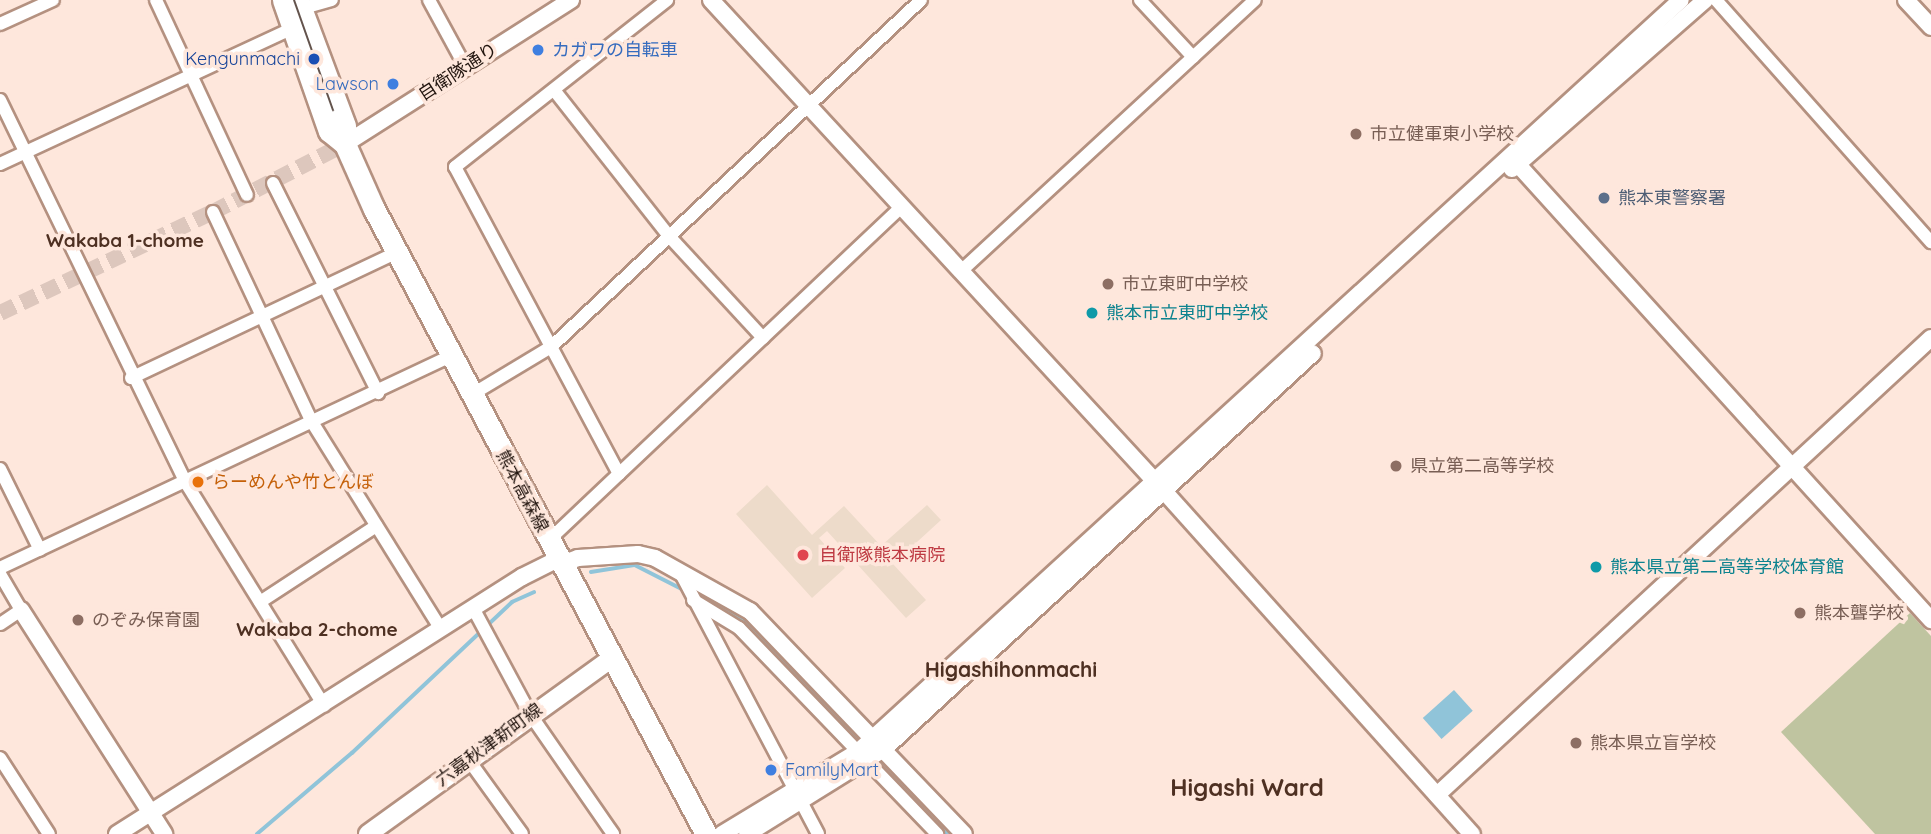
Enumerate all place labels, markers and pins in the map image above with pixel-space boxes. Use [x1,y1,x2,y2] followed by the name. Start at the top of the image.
[552,39,678,61] place label: カガワの自転車
[530,42,546,58] marker: カガワの自転車
[185,48,300,70] place label: Kengunmachi
[306,51,322,67] marker: Kengunmachi
[315,73,379,95] place label: Lawson
[385,76,401,92] marker: Lawson
[1370,123,1514,145] place label: 市立健軍東小学校
[1348,126,1364,142] marker: 市立健軍東小学校
[1618,187,1726,209] place label: 熊本東警察署
[1596,190,1612,206] marker: 熊本東警察署
[1122,273,1248,295] place label: 市立東町中学校
[1100,276,1116,292] marker: 市立東町中学校
[1106,302,1268,324] place label: 熊本市立東町中学校
[1084,305,1100,321] marker: 熊本市立東町中学校
[1410,455,1554,477] place label: 県立第二高等学校
[1388,458,1404,474] marker: 県立第二高等学校
[212,471,374,493] place label: らーめんや竹とんぼ
[190,474,206,490] marker: らーめんや竹とんぼ
[819,544,945,566] place label: 自衛隊熊本病院
[793,545,813,565] marker: 自衛隊熊本病院
[1610,556,1844,578] place label: 熊本県立第二高等学校体育館
[1588,559,1604,575] marker: 熊本県立第二高等学校体育館
[1814,602,1904,624] place label: 熊本聾学校
[1792,605,1808,621] marker: 熊本聾学校
[92,609,200,631] place label: のぞみ保育園
[70,612,86,628] marker: のぞみ保育園
[1590,732,1716,754] place label: 熊本県立盲学校
[1568,735,1584,751] marker: 熊本県立盲学校
[785,759,879,781] place label: FamilyMart
[763,762,779,778] marker: FamilyMart

